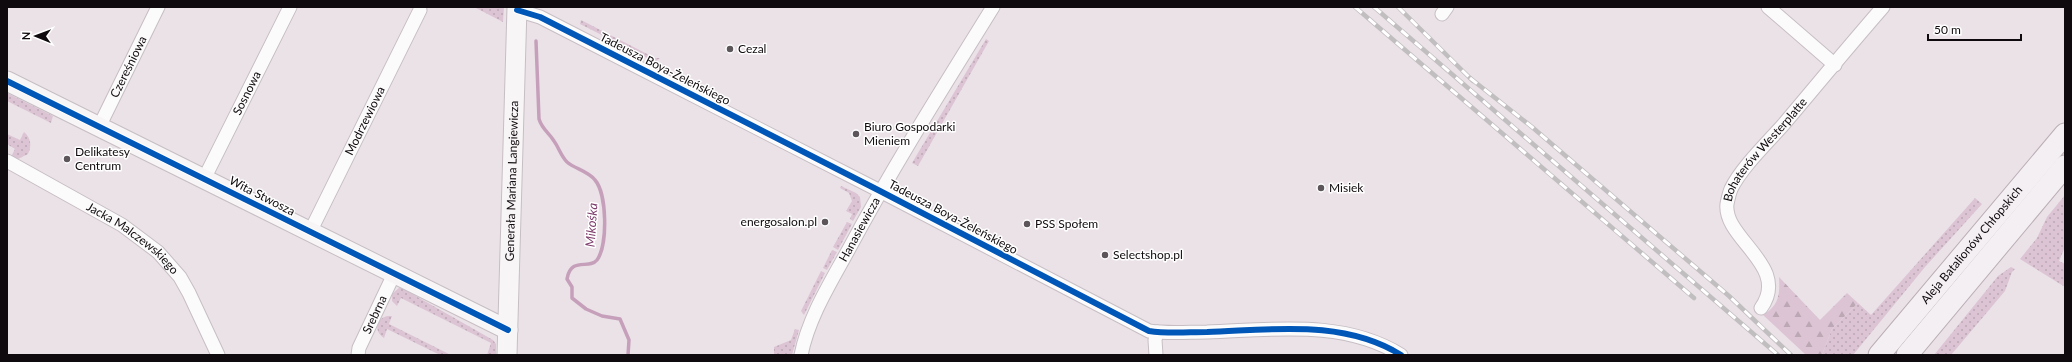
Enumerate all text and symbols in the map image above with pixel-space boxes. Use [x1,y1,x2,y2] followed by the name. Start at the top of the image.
[16,16,56,56] north arrow
[1928,16,2021,42] scale bar
[1934,22,1961,37] text: 50 m
[598,29,733,108] street label: Tadeusza Boya-Żeleńskiego
[19,31,32,40] text: N
[107,33,150,100] street label: Czereśniowa
[738,41,766,56] place label: Cezal
[725,44,735,54] marker: Cezal
[229,68,264,117] street label: Sosnowa
[341,84,388,158] street label: Modrzewiowa
[1720,94,1810,203] street label: Bohaterów Westerplatte
[502,100,521,262] street label: Generała Mariana Langiewicza
[864,119,956,148] place label: Biuro Gospodarki Mieniem
[851,129,861,139] marker: Biuro Gospodarki Mieniem
[75,144,131,173] place label: Delikatesy Centrum
[62,154,72,164] marker: Delikatesy Centrum
[227,173,298,219] street label: Wita Stwosza
[886,176,1021,257] street label: Tadeusza Boya-Żeleńskiego
[1329,180,1364,195] place label: Misiek
[1917,182,2025,307] street label: Aleja Batalionów Chłopskich
[1316,183,1326,193] marker: Misiek
[835,194,883,264] street label: Hanasiewicza
[84,199,182,277] street label: Jacka Malczewskiego
[581,202,601,248] water label: Mikośka
[741,214,817,229] place label: energosalon.pl
[1035,216,1098,231] place label: PSS Społem
[820,217,830,227] marker: energosalon.pl
[1022,219,1032,229] marker: PSS Społem
[1113,247,1183,262] place label: Selectshop.pl
[1100,250,1110,260] marker: Selectshop.pl
[359,293,390,336] street label: Srebrna

